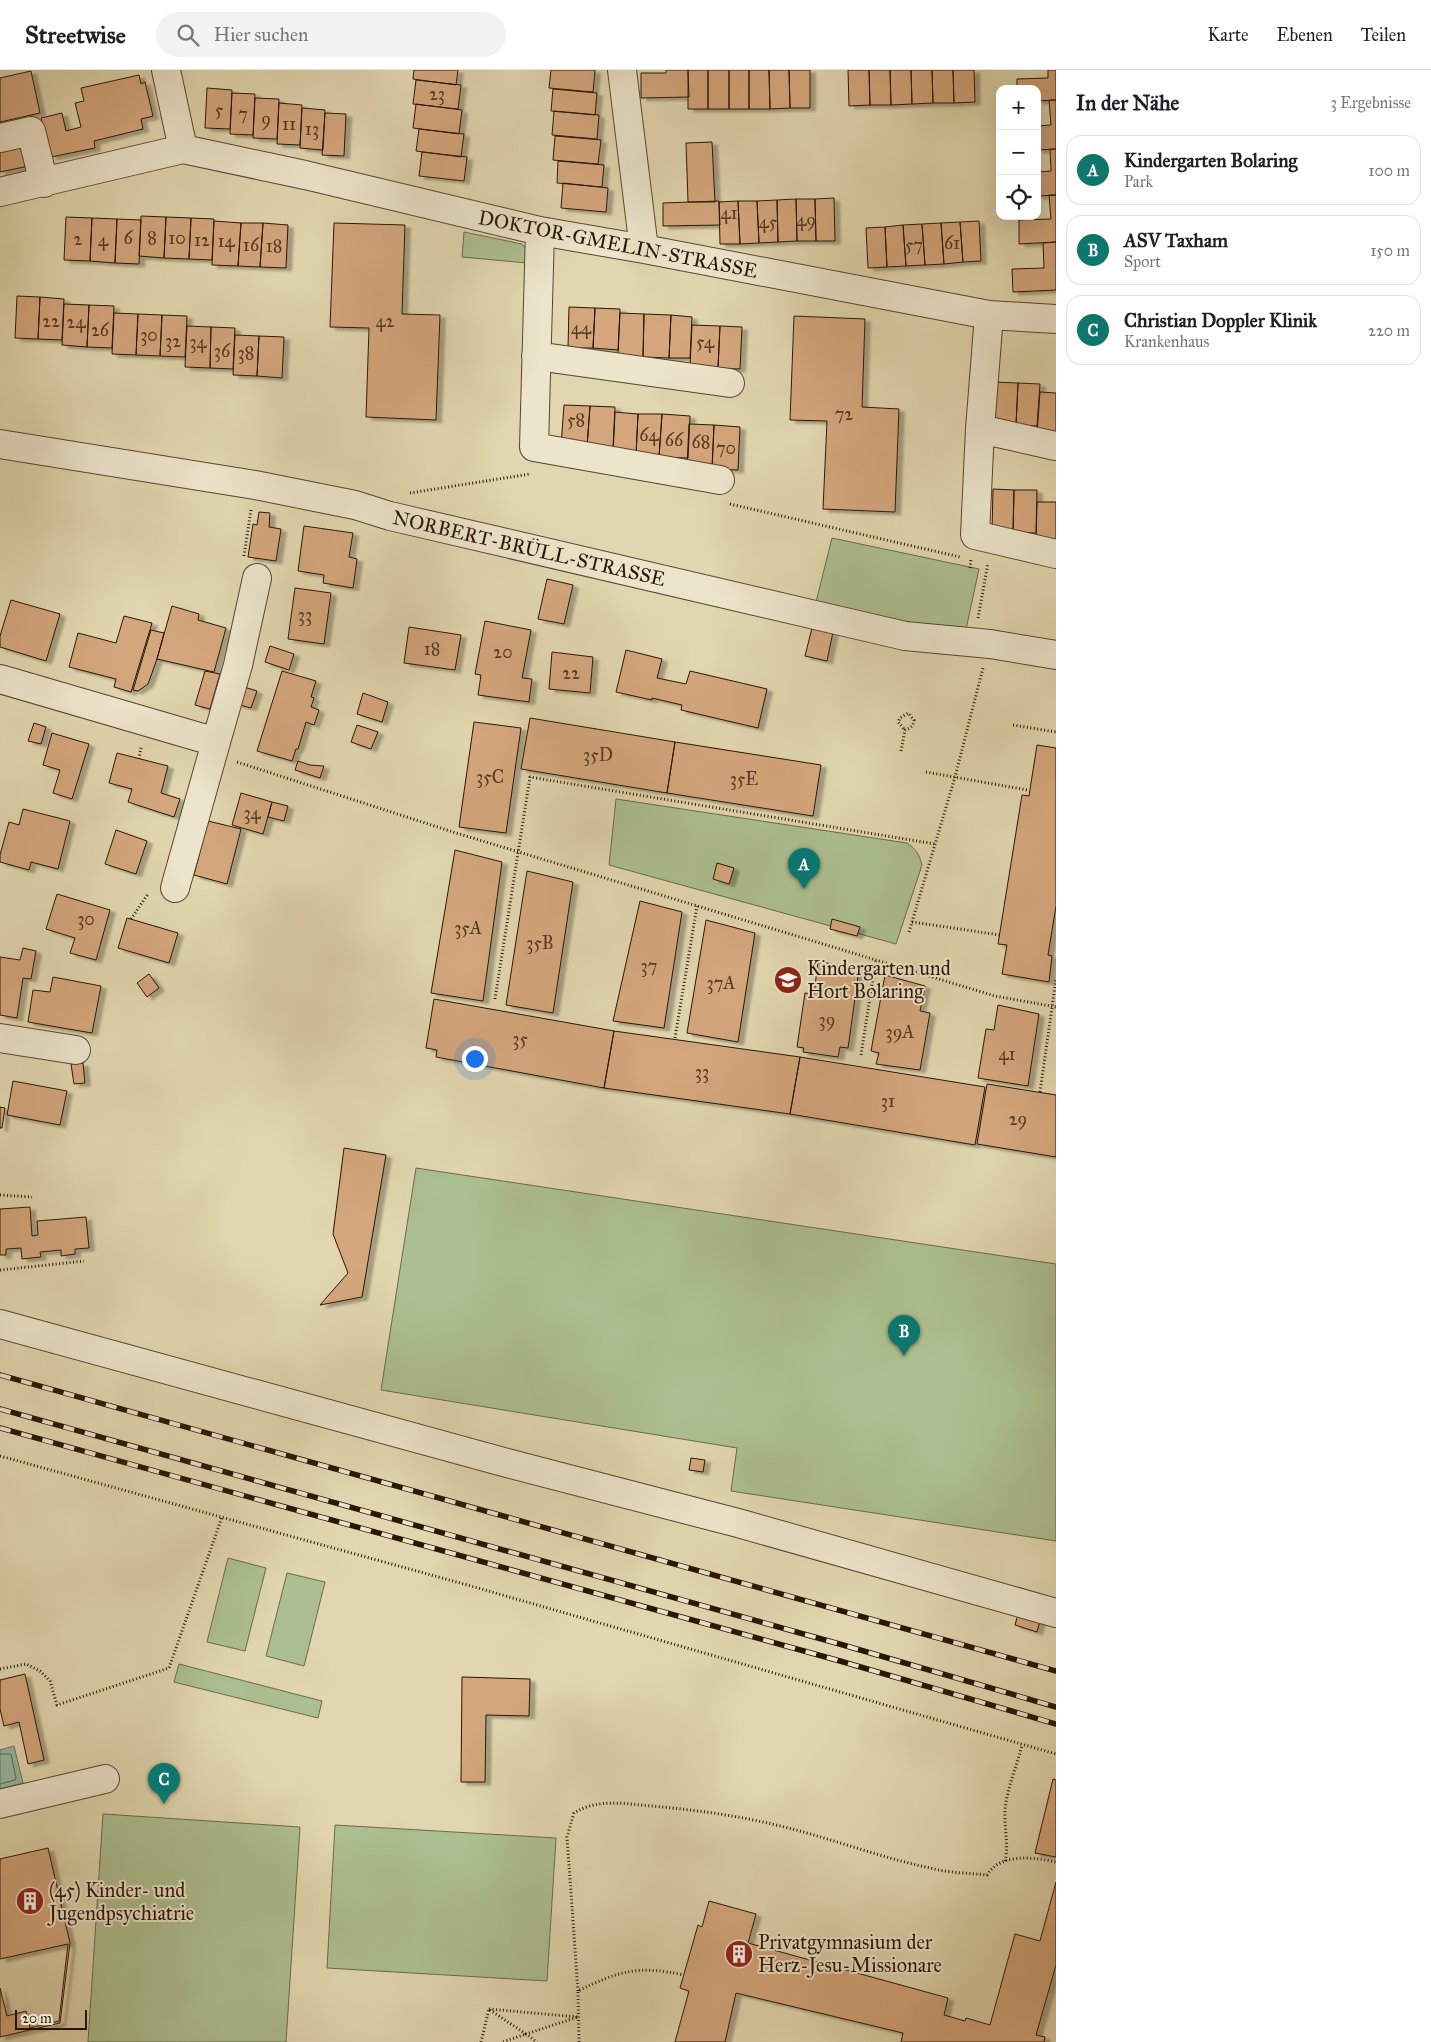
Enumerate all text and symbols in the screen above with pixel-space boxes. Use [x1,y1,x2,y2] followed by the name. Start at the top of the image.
[156,12,506,57] search box
[25,20,126,50] text: Streetwise
[174,21,202,49] icon: search
[214,23,308,46] text: Hier suchen
[1208,24,1249,46] text: Karte
[1277,24,1333,46] text: Ebenen
[1361,24,1406,46] text: Teilen
[429,83,445,105] house number: 23
[996,85,1041,220] map controls
[996,85,1041,130] button: +
[1076,90,1179,116] text: In der Nähe
[1330,93,1411,112] text: 3 Ergebnisse
[215,99,224,121] house number: 5
[238,103,248,125] house number: 7
[261,108,271,130] house number: 9
[282,113,296,135] house number: 11
[305,118,319,140] house number: 13
[996,130,1041,175] button: −
[1124,149,1297,172] text: Kindergarten Bolaring
[1088,161,1098,180] text: A
[1368,161,1410,180] text: 100 m
[1124,172,1153,191] text: Park
[996,175,1041,220] button: locate
[720,202,738,224] house number: 41
[476,205,760,283] street label: DOKTOR-GMELIN-STRASSE
[796,209,816,231] house number: 49
[759,211,778,233] house number: 45
[123,227,133,249] house number: 6
[147,227,157,249] house number: 8
[168,227,186,249] house number: 10
[74,228,83,250] house number: 2
[98,229,109,251] house number: 4
[194,229,210,251] house number: 12
[1124,229,1228,252] text: ASV Taxham
[217,230,236,252] house number: 14
[944,232,960,254] house number: 61
[243,234,260,256] house number: 16
[905,234,923,256] house number: 57
[266,235,282,257] house number: 18
[1088,241,1098,260] text: B
[1370,241,1410,260] text: 150 m
[1124,252,1161,271] text: Sport
[1124,309,1317,332] text: Christian Doppler Klinik
[42,310,60,332] house number: 22
[376,310,395,332] house number: 42
[67,311,86,333] house number: 24
[571,317,592,339] house number: 44
[91,319,110,341] house number: 26
[1088,321,1098,340] text: C
[1368,321,1410,340] text: 220 m
[140,324,158,346] house number: 30
[165,330,181,352] house number: 32
[189,331,208,353] house number: 34
[696,331,715,353] house number: 54
[1124,332,1209,351] text: Krankenhaus
[214,340,231,362] house number: 36
[238,342,254,364] house number: 38
[835,403,853,425] house number: 72
[567,409,585,431] house number: 58
[639,424,660,446] house number: 64
[665,429,684,451] house number: 66
[692,431,710,453] house number: 68
[716,437,736,459] house number: 70
[390,505,668,591] street label: NORBERT-BRÜLL-STRASSE
[298,604,312,626] house number: 33
[424,638,440,660] house number: 18
[493,641,513,663] house number: 20
[562,662,580,684] house number: 22
[583,744,613,766] house number: 35D
[476,766,504,788] house number: 35C
[730,768,758,790] house number: 35E
[243,802,262,824] house number: 34
[788,848,820,889] pin: A
[77,908,95,930] house number: 30
[454,917,482,939] house number: 35A
[526,932,554,954] house number: 35B
[641,955,657,977] house number: 37
[807,956,951,1004] place label: Kindergarten und Hort Bolaring
[773,965,803,995] school or university icon: Kindergarten und Hort Bolaring
[707,972,735,994] house number: 37A
[819,1009,835,1031] house number: 39
[886,1021,915,1043] house number: 39A
[512,1028,528,1050] house number: 35
[998,1043,1016,1065] house number: 41
[462,1046,488,1072] your location
[695,1061,709,1083] house number: 33
[881,1090,895,1112] house number: 31
[1009,1108,1027,1130] house number: 29
[888,1315,920,1356] pin: B
[148,1763,180,1804] pin: C
[47,1878,194,1926] place label: (45) Kinder- und Jugendpsychiatrie
[15,1886,45,1916] building icon: (45) Kinder- und Jugendpsychiatrie
[758,1930,942,1978] place label: Privatgymnasium der Herz-Jesu-Missionare
[724,1939,754,1969] building icon: Privatgymnasium der Herz-Jesu-Missionare
[15,2007,88,2030] scale bar
[22,2010,52,2027] text: 20 m

